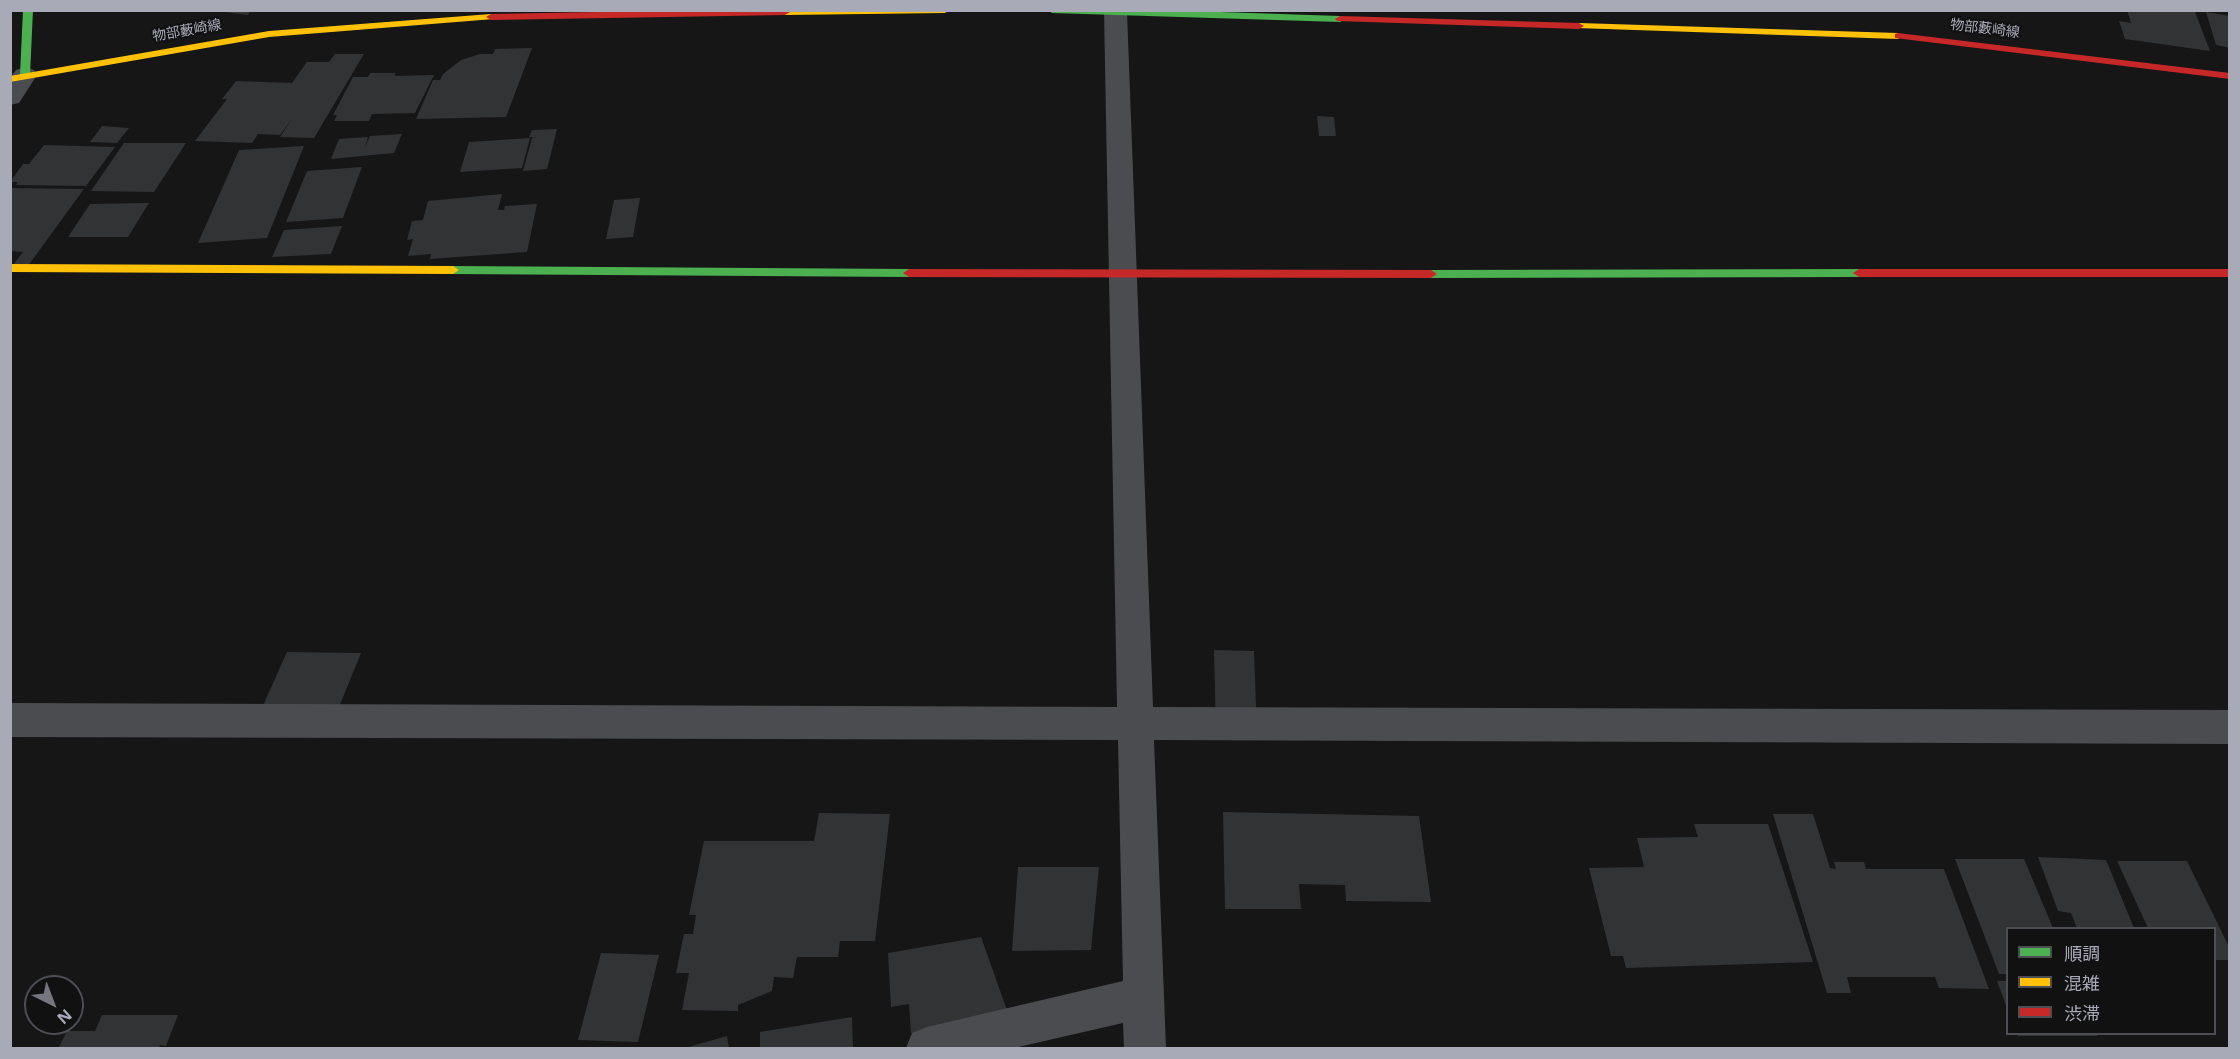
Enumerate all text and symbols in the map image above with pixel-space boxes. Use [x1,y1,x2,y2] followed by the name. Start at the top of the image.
[1949,16,2021,42] street label: 物部藪崎線
[151,17,223,45] street label: 物部藪崎線
[2006,927,2216,1035] legend
[2064,941,2100,965] text: 順調
[2064,971,2100,995] text: 混雑
[24,975,84,1035] north arrow
[2064,1001,2100,1025] text: 渋滞
[53,1004,77,1029] text: N

